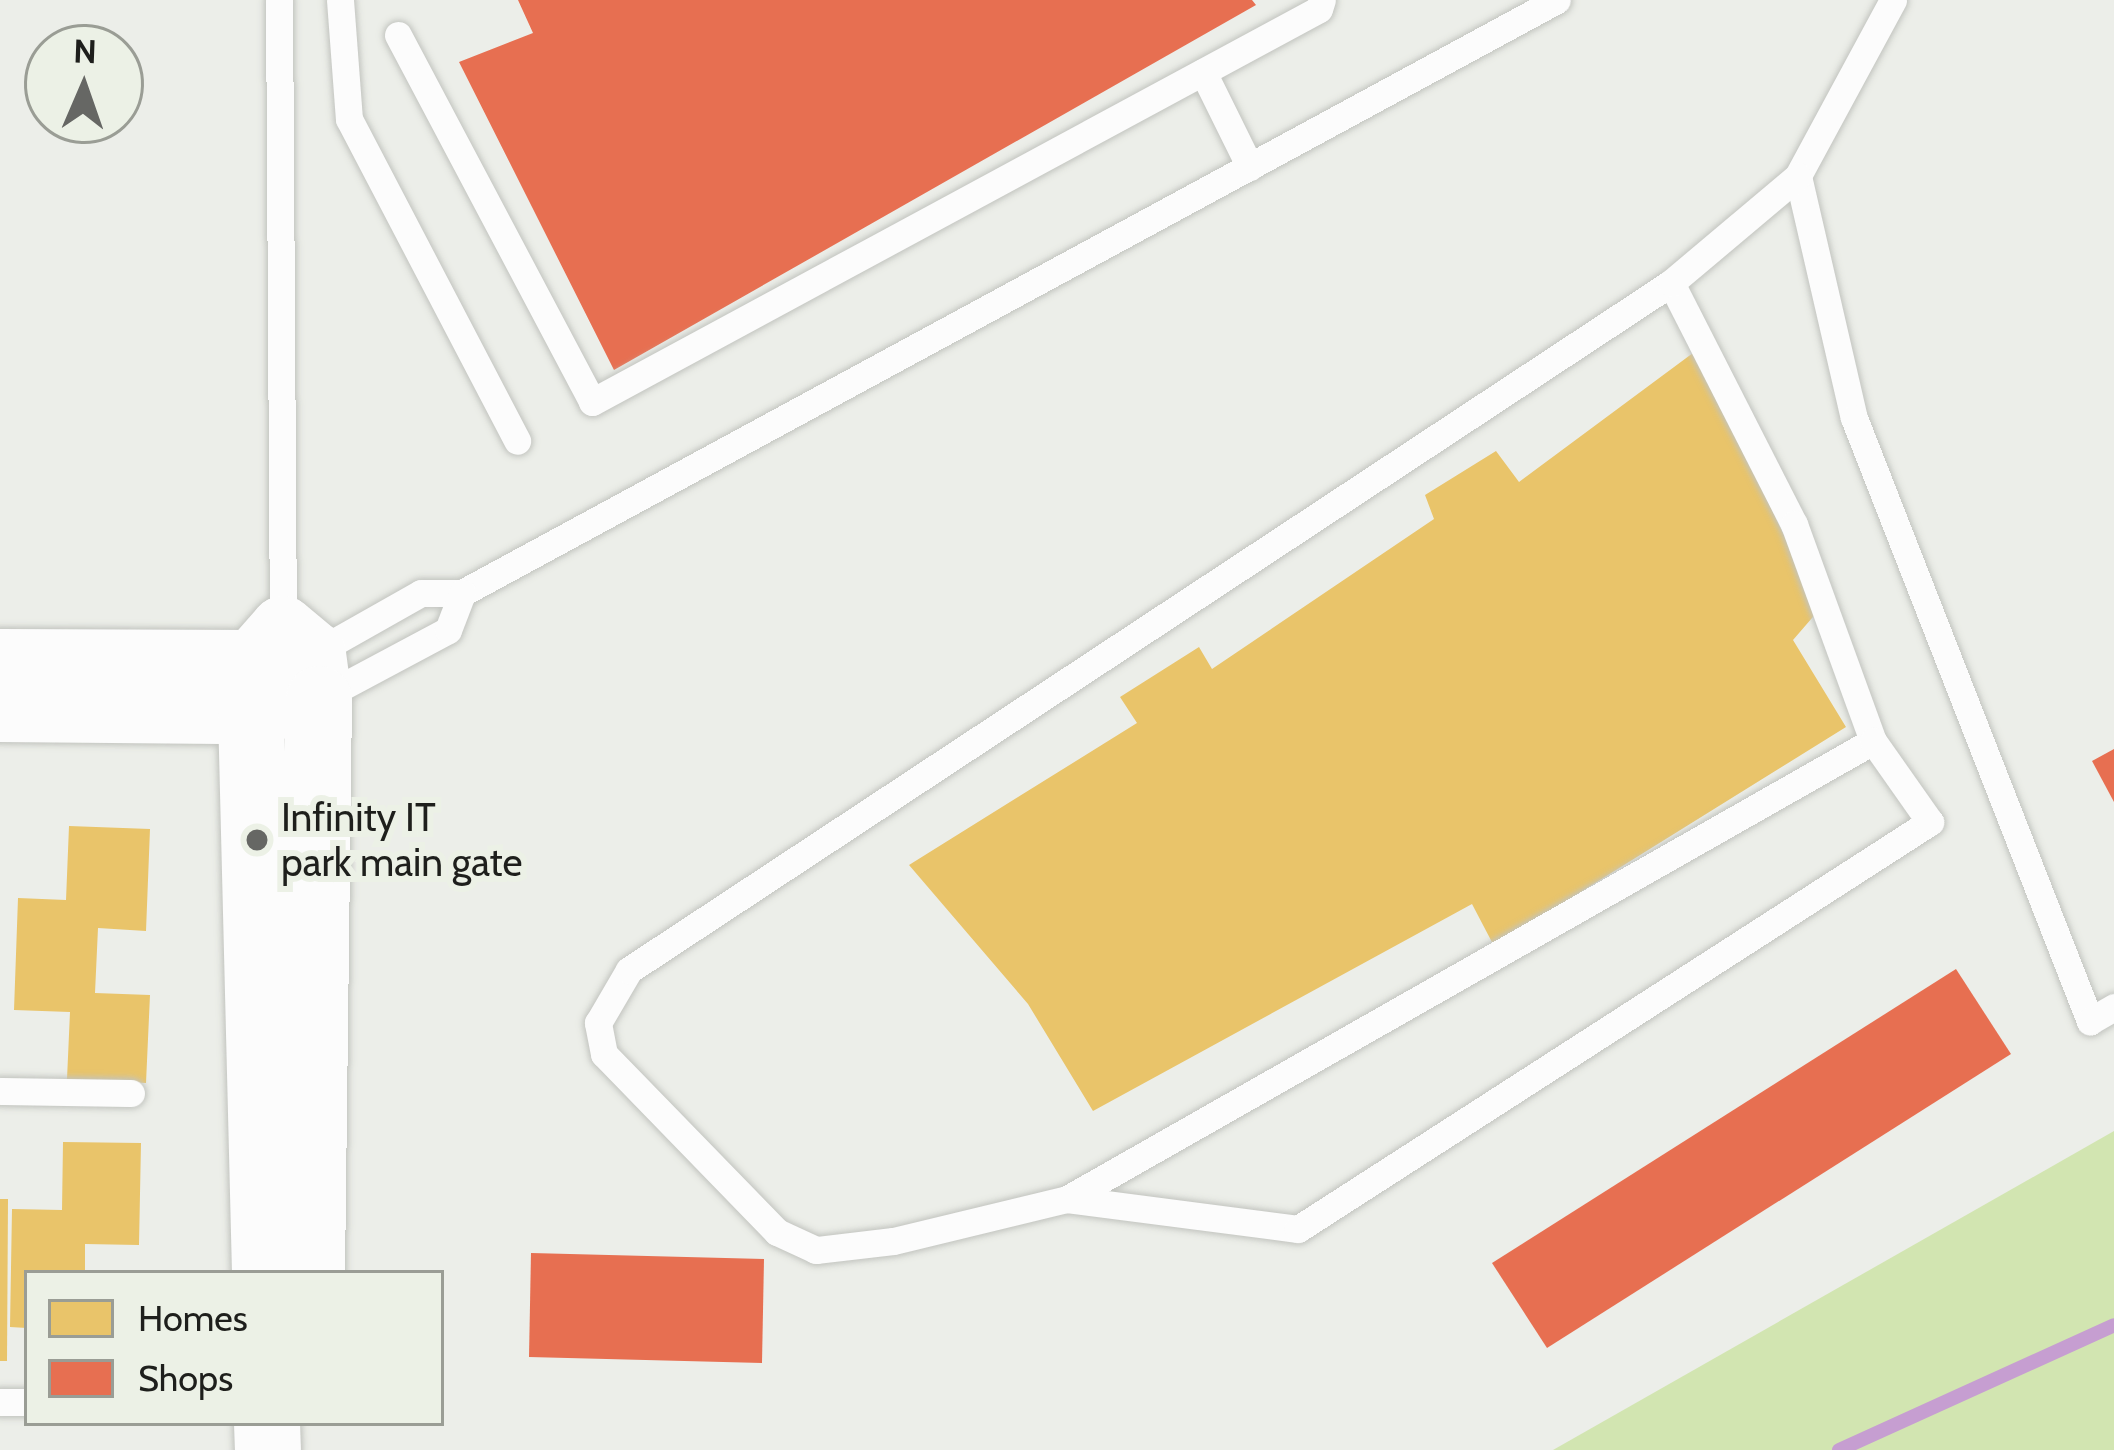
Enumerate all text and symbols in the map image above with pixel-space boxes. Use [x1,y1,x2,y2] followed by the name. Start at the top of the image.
[24,24,144,144] north arrow
[73,31,98,71] text: N
[281,795,522,886] place label: Infinity IT park main gate
[244,827,270,853] marker: Infinity IT park main gate
[24,1270,444,1426] legend
[138,1296,248,1340] text: Homes
[138,1356,233,1400] text: Shops

